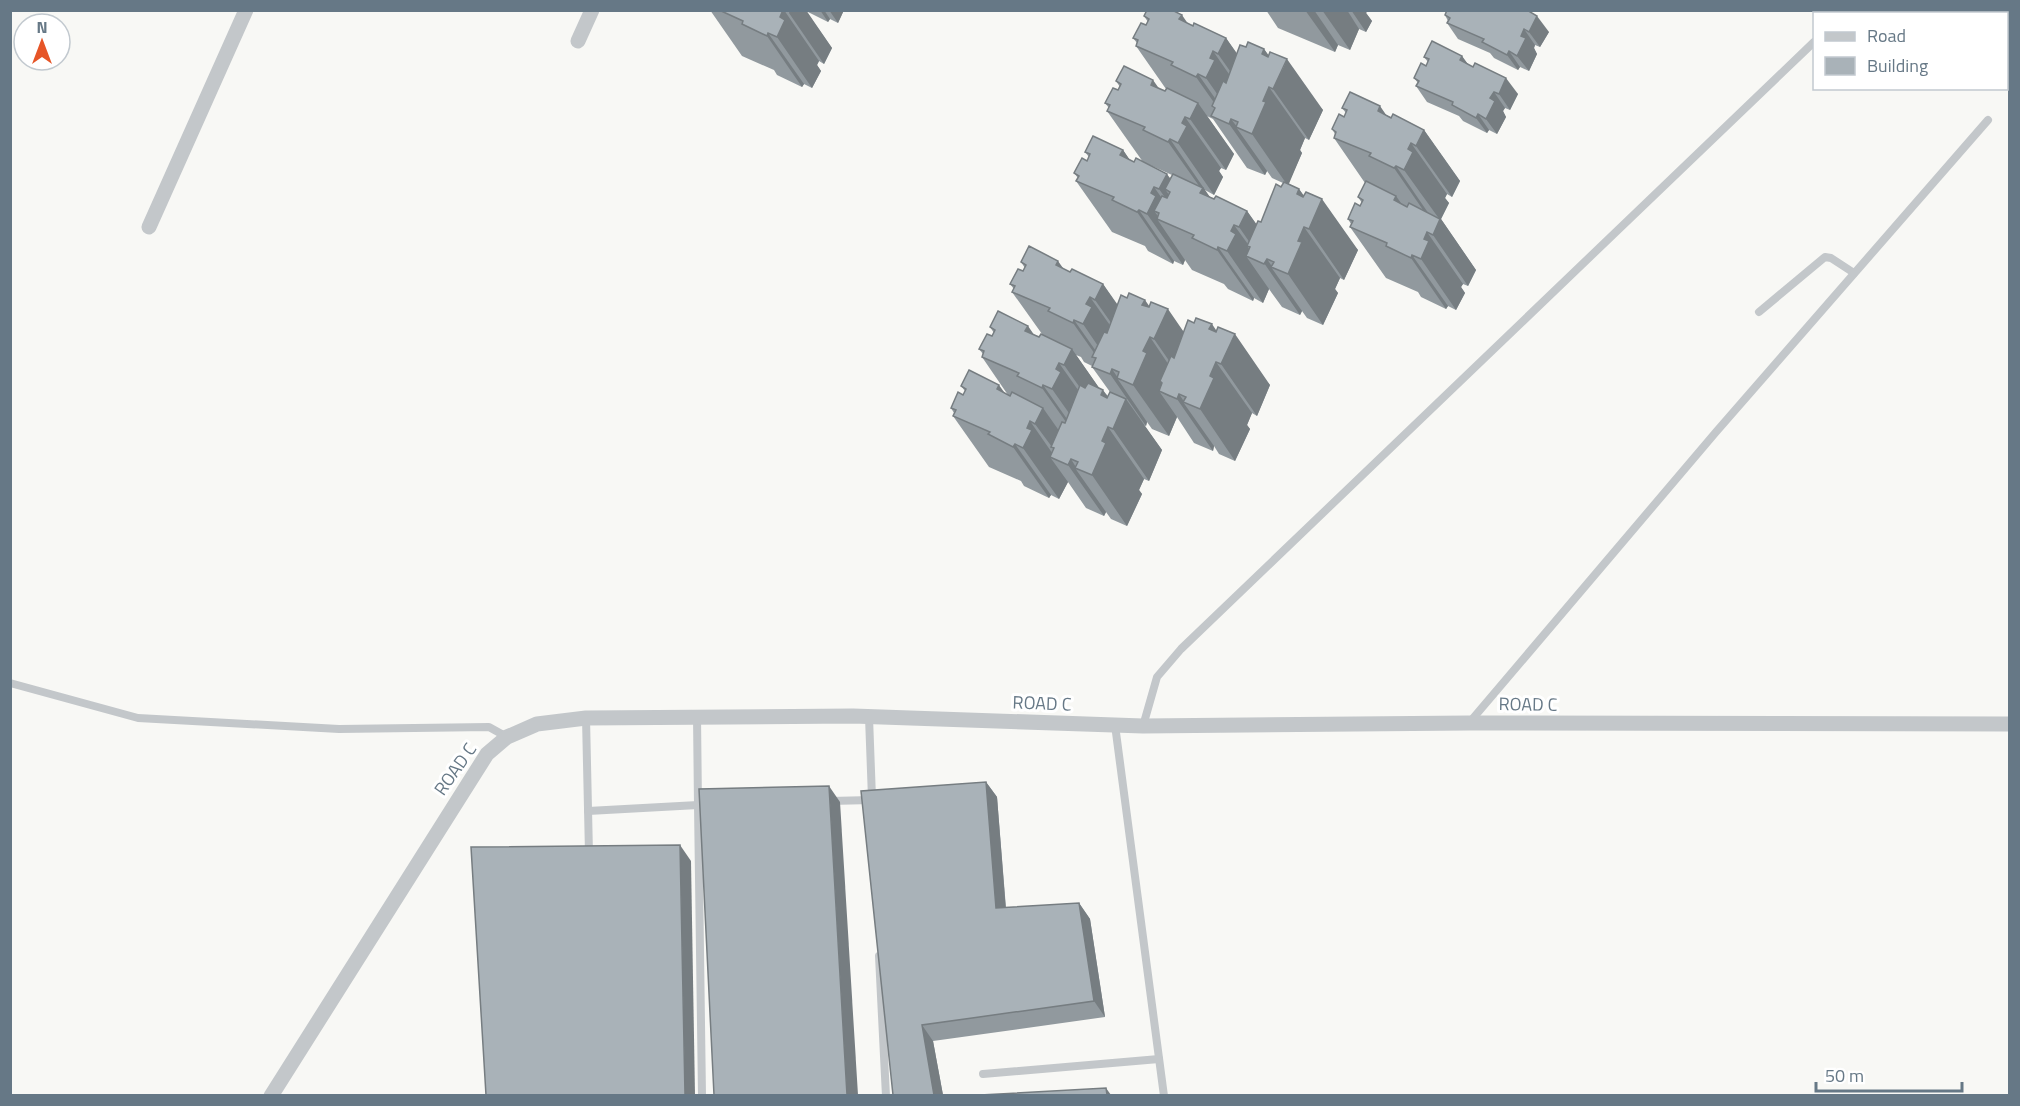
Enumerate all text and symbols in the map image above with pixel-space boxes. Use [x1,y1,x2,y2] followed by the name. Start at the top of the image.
[12,12,72,72] north arrow
[1813,12,2008,90] legend
[36,15,48,39] text: N
[1867,22,1906,49] text: Road
[1867,52,1928,79] text: Building
[1012,688,1072,718] street label: ROAD C
[1498,690,1558,718] street label: ROAD C
[427,737,483,801] street label: ROAD C
[1816,1055,1962,1093] scale bar
[1825,1062,1864,1089] text: 50 m

